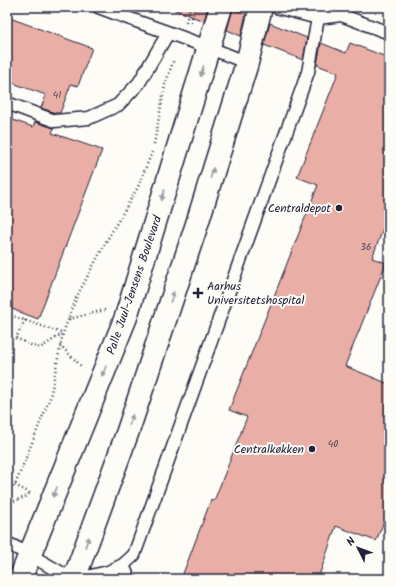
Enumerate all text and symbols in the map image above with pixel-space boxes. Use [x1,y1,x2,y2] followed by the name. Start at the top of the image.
[199,65,205,77] one-way arrow
[53,87,61,103] house number: 41
[209,167,215,179] one-way arrow
[160,190,166,202] one-way arrow
[268,199,331,218] place label: Centraldepot
[334,203,344,213] marker: Centraldepot
[102,212,168,357] street label: Palle Juul-Jensens Boulevard
[360,239,372,255] house number: 36
[207,277,304,310] place label: Aarhus Universitetshospital
[192,287,204,299] marker: Aarhus Universitetshospital
[170,290,176,302] one-way arrow
[101,366,107,377] one-way arrow
[129,414,135,426] one-way arrow
[328,436,338,452] house number: 40
[234,440,304,459] place label: Centralkøkken
[307,444,317,454] marker: Centralkøkken
[52,487,58,499] one-way arrow
[338,528,378,568] north arrow
[342,533,360,551] text: N
[85,536,91,548] one-way arrow

